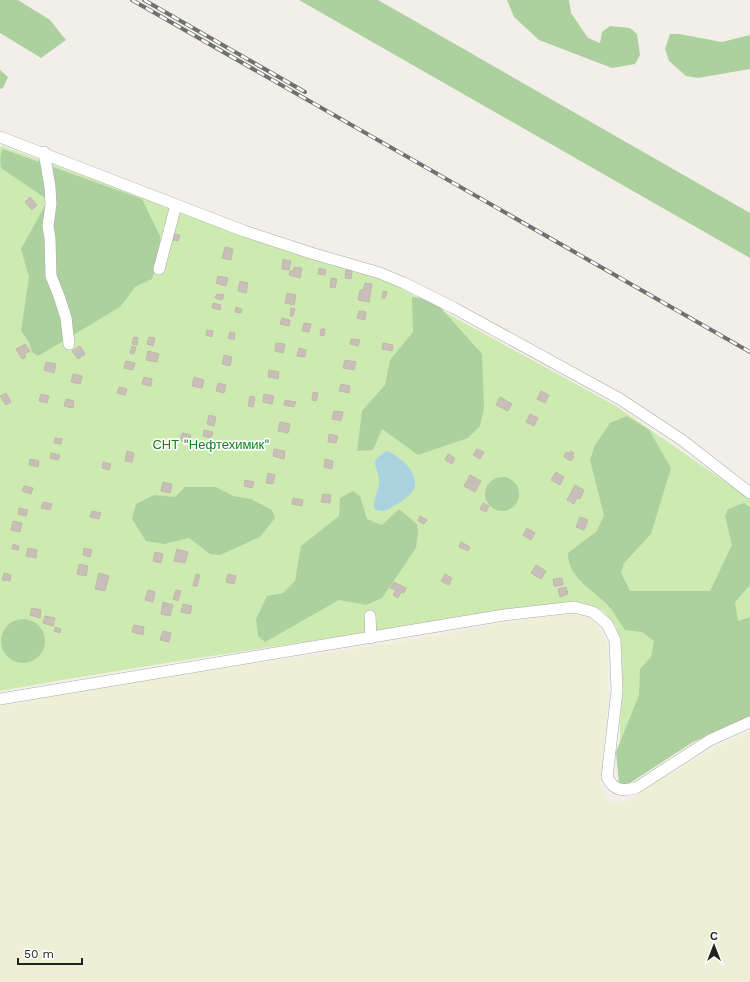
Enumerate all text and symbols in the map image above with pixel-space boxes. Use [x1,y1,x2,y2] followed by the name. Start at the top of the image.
[152,437,270,452] park label: СНТ "Нефтехимик"
[694,926,734,966] north arrow
[710,930,718,943] text: С
[18,940,82,966] scale bar
[24,947,54,961] text: 50 m

